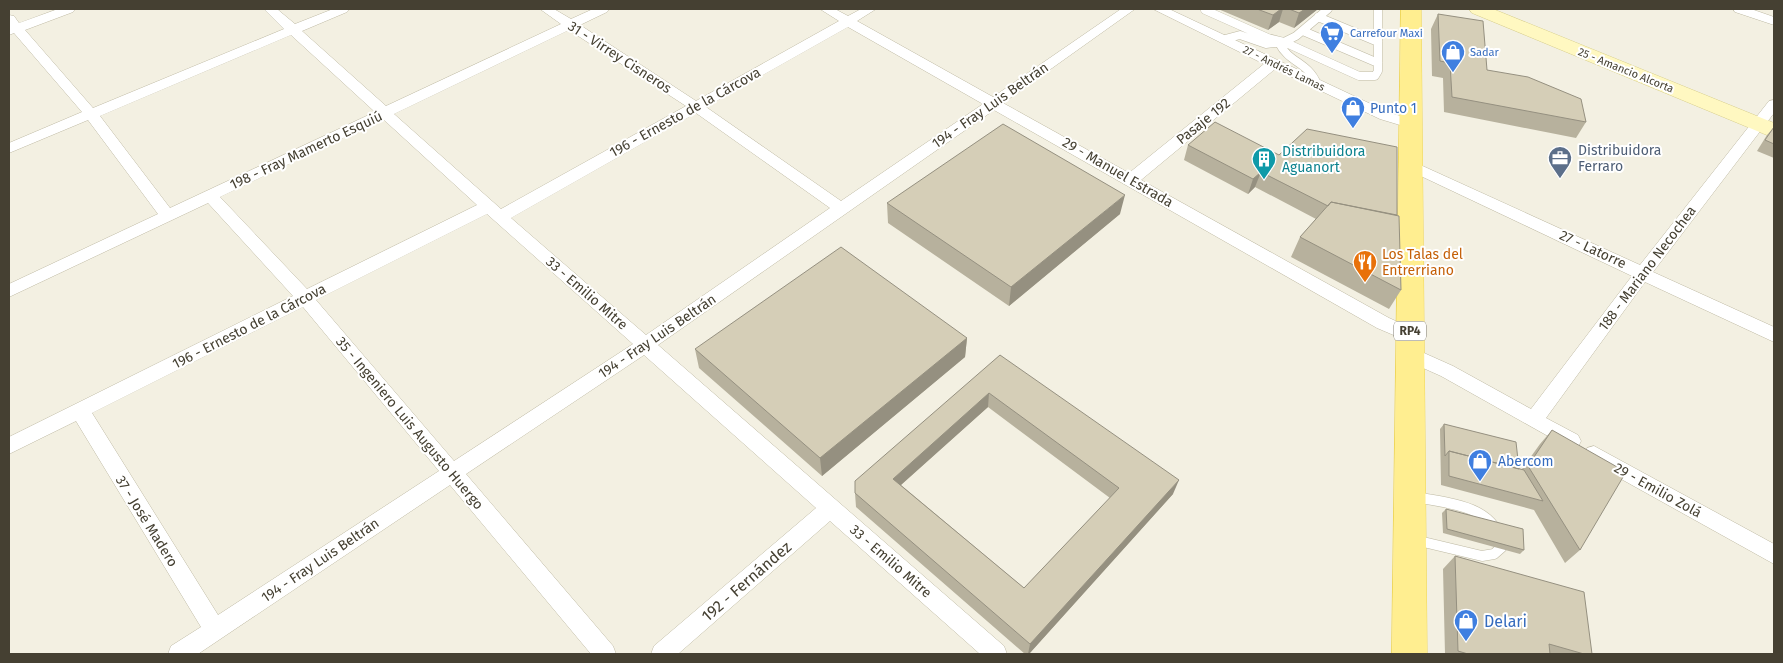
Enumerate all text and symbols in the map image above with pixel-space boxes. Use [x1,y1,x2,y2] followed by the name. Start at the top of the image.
[565,18,675,97] street label: 31 - Virrey Cisneros
[1319,20,1345,54] supermarket icon: Carrefour Maxi
[1350,27,1423,40] place label: Carrefour Maxi
[1440,39,1466,73] shop icon: Sadar
[1241,43,1327,94] street label: 27 - Andrés Lamas
[1576,45,1676,96] street label: 25 - Amancio Alcorta
[1470,46,1500,59] place label: Sadar
[929,59,1052,152] street label: 194 - Fray Luis Beltrán
[607,64,764,161] street label: 196 - Ernesto de la Cárcova
[1173,95,1234,148] street label: Pasaje 192
[1340,95,1366,129] shop icon: Punto 1
[1370,100,1417,117] place label: Punto 1
[227,108,385,193] street label: 198 - Fray Mamerto Esquiú
[1059,134,1176,211] street label: 29 - Manuel Estrada
[1578,142,1661,175] place label: Distribuidora Ferraro
[1282,143,1365,176] place label: Distribuidora Aguanort
[1547,145,1573,179] office icon: Distribuidora Ferraro
[1251,146,1277,180] building icon: Distribuidora Aguanort
[1595,203,1700,334] street label: 188 - Mariano Necochea
[1557,227,1629,272] street label: 27 - Latorre
[1382,246,1463,279] place label: Los Talas del Entrerriano
[1352,249,1378,283] restaurant icon: Los Talas del Entrerriano
[542,253,631,334] street label: 33 - Emilio Mitre
[170,280,329,373] street label: 196 - Ernesto de la Cárcova
[595,291,719,382] street label: 194 - Fray Luis Beltrán
[1394,322,1426,341] road number: RP4
[332,333,487,513] street label: 35 - Ingeniero Luis Augusto Huergo
[1467,448,1493,482] shop icon: Abercom
[1498,453,1554,470] place label: Abercom
[1611,459,1704,521] street label: 29 - Emilio Zolá
[112,473,181,570] street label: 37 - José Madero
[258,515,382,606] street label: 194 - Fray Luis Beltrán
[846,521,935,602] street label: 33 - Emilio Mitre
[698,537,795,625] street label: 192 - Fernández
[1453,608,1479,642] shop icon: Delari
[1484,612,1527,631] place label: Delari

